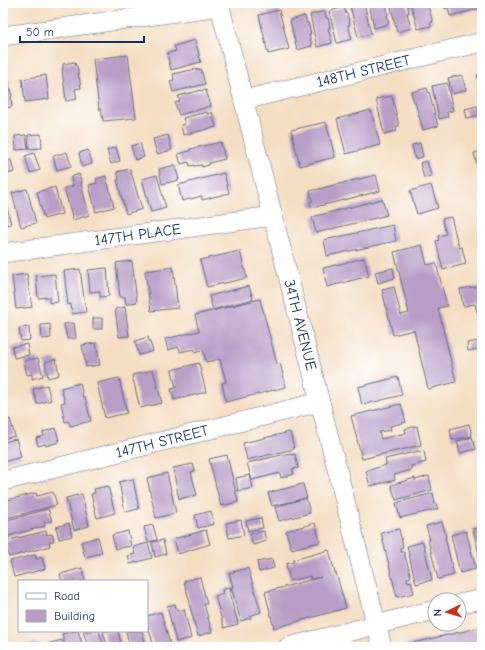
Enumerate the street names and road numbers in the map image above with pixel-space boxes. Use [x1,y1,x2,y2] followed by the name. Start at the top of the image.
[315,51,412,91] street label: 148TH STREET
[93,220,182,249] street label: 147TH PLACE
[280,278,321,372] street label: 34TH AVENUE
[114,421,211,462] street label: 147TH STREET

